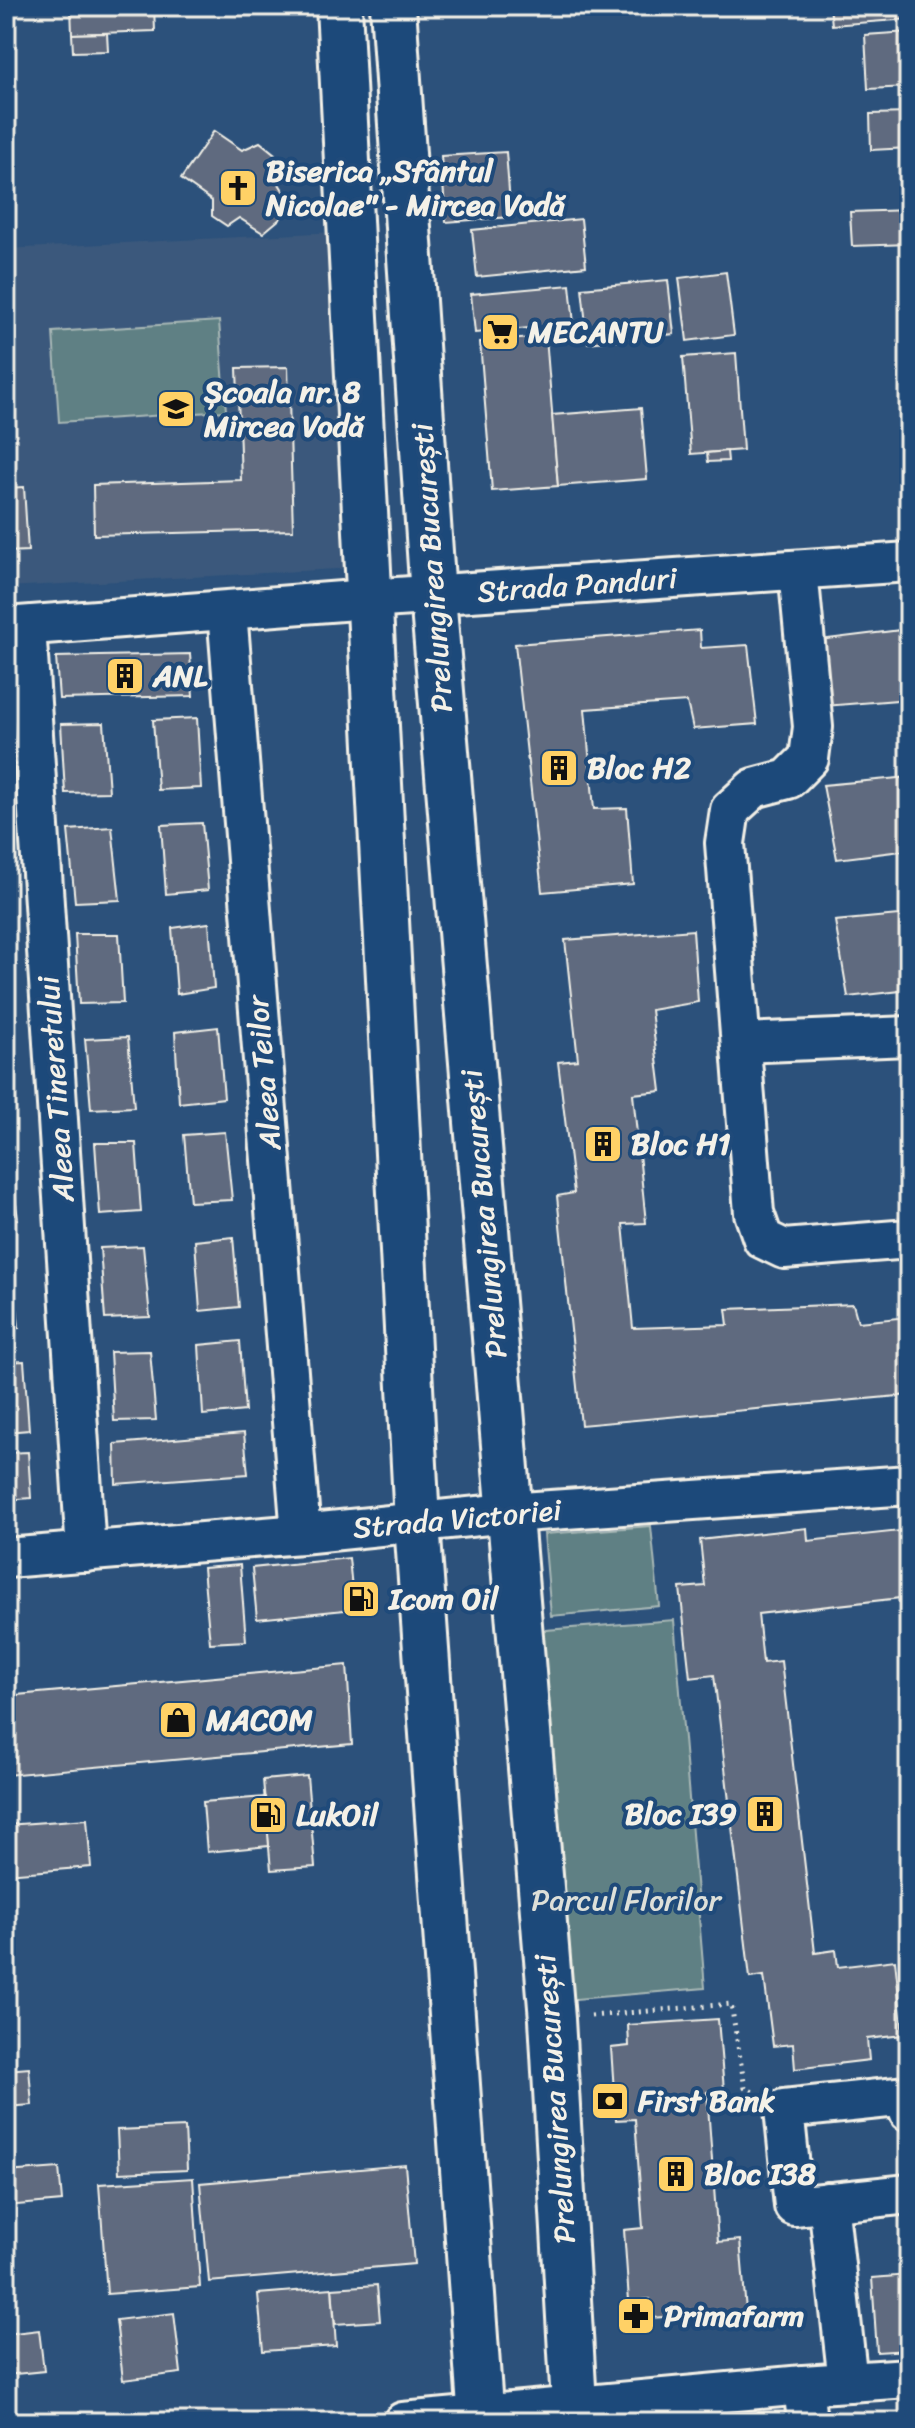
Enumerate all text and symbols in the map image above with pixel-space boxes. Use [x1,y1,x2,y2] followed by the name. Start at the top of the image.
[265,144,567,232] place label: Biserica „Sfântul Nicolae" - Mircea Vodă
[217,167,259,209] church icon: Biserica „Sfântul Nicolae" - Mircea Vodă
[527,305,664,359] place label: MECANTU
[479,311,521,353] supermarket icon: MECANTU
[203,365,366,453] place label: Școala nr. 8 Mircea Vodă
[155,388,197,430] school or university icon: Școala nr. 8 Mircea Vodă
[395,421,469,714] street label: Prelungirea București
[475,551,680,619] street label: Strada Panduri
[151,649,208,703] place label: ANL
[104,655,146,697] building icon: ANL
[587,741,692,795] place label: Bloc H2
[538,747,580,789] building icon: Bloc H2
[21,974,91,1205] street label: Aleea Tineretului
[230,992,298,1154] street label: Aleea Teilor
[444,1067,524,1361] street label: Prelungirea București
[631,1117,731,1171] place label: Bloc H1
[582,1123,624,1165] building icon: Bloc H1
[351,1483,565,1555] street label: Strada Victoriei
[387,1572,500,1626] place label: Icom Oil
[340,1578,382,1620] fuel station icon: Icom Oil
[205,1693,313,1747] place label: MACOM
[157,1699,199,1741] shop icon: MACOM
[625,1787,737,1841] place label: Bloc I39
[296,1788,380,1842] place label: LukOil
[744,1793,786,1835] building icon: Bloc I39
[247,1794,289,1836] fuel station icon: LukOil
[531,1873,722,1927] park label: Parcul Florilor
[518,1952,592,2245] street label: Prelungirea București
[637,2074,776,2128] place label: First Bank
[589,2080,631,2122] bank icon: First Bank
[704,2147,816,2201] place label: Bloc I38
[655,2153,697,2195] building icon: Bloc I38
[664,2289,804,2343] place label: Primafarm
[615,2295,657,2337] pharmacy icon: Primafarm

